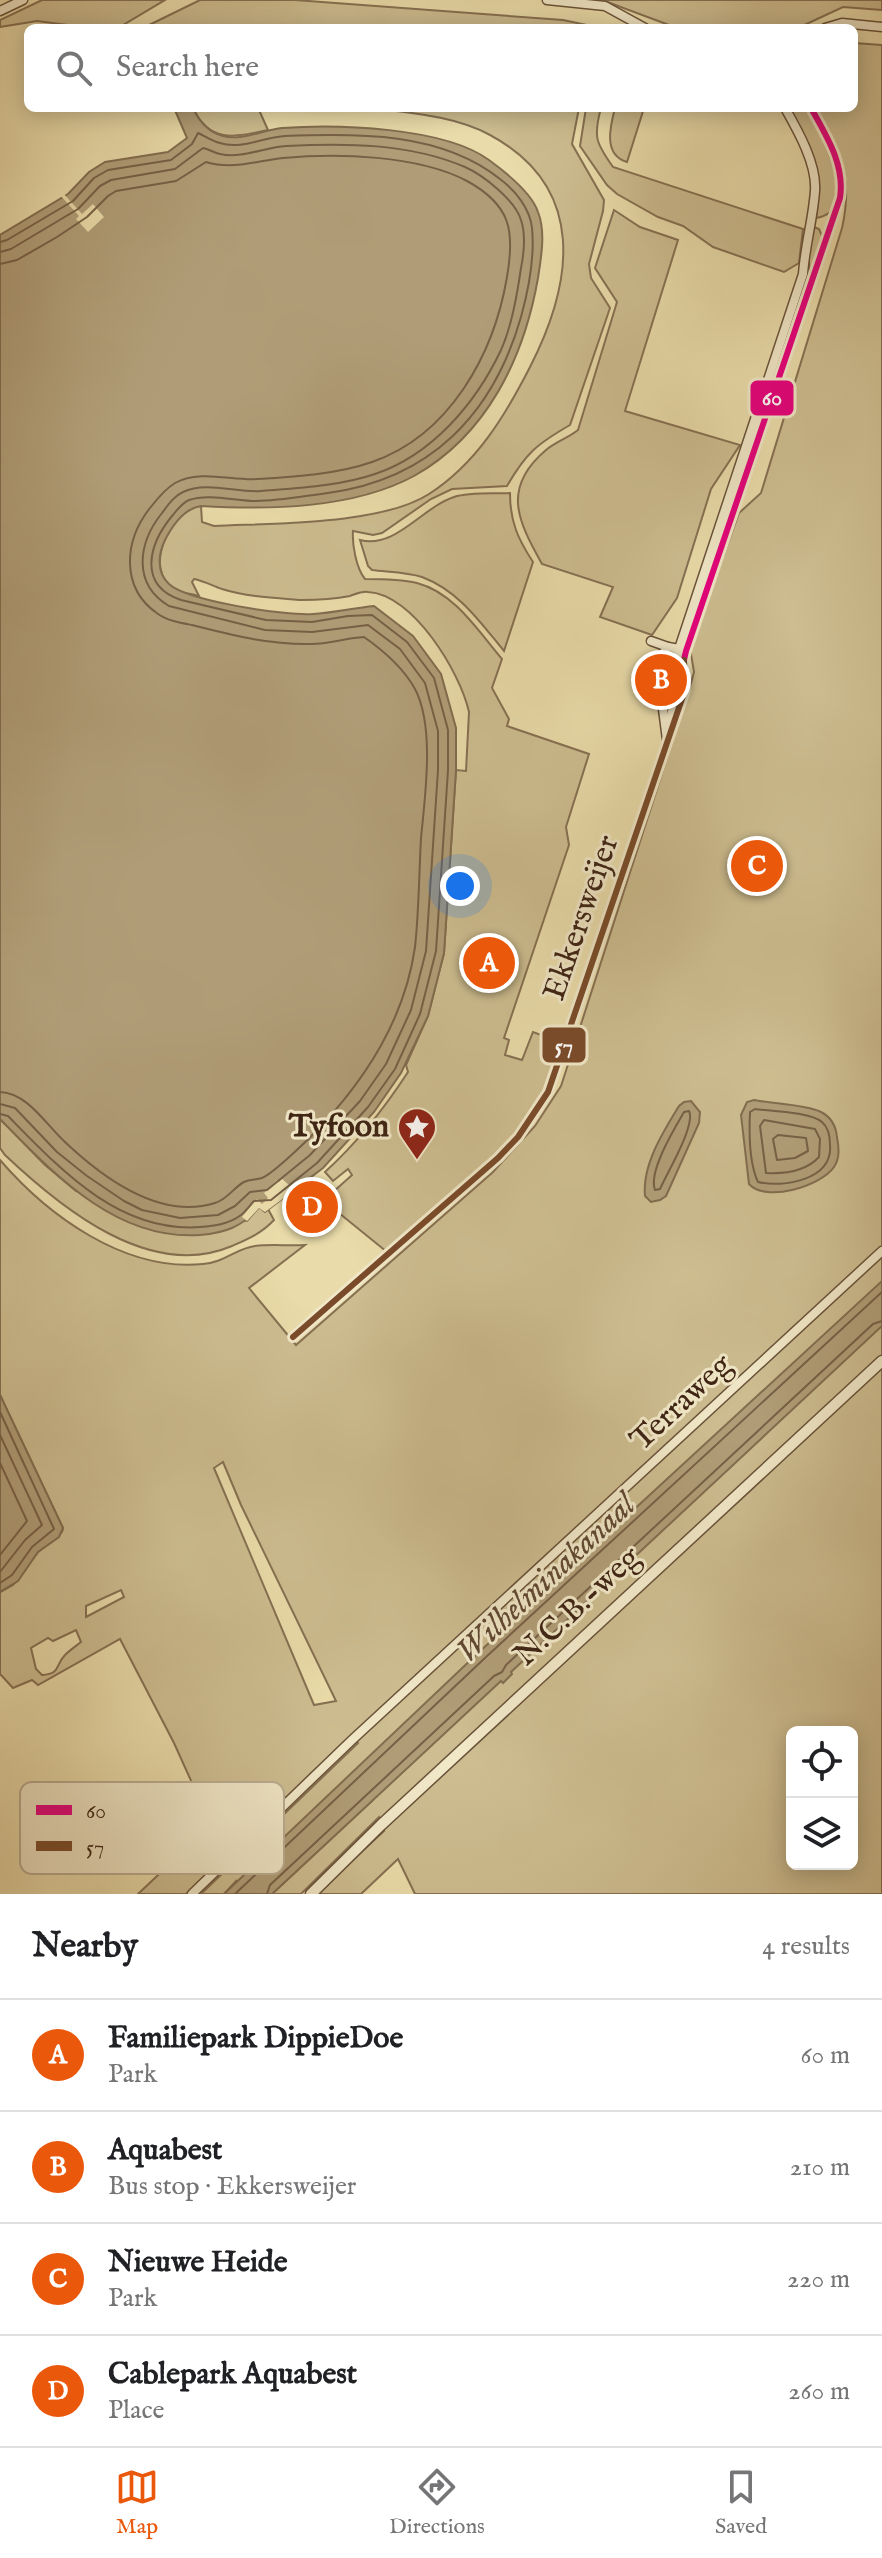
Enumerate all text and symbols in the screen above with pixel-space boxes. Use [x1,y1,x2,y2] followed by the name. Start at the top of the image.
[24,24,858,112] search box
[52,46,96,90] icon: search
[116,49,259,87] text: Search here
[749,379,795,417] line badge: 60
[762,385,782,413] text: 60
[635,650,687,710] pin: B
[535,830,629,1006] street label: Ekkersweijer
[731,836,783,896] pin: C
[440,866,480,906] your location
[463,933,515,993] pin: A
[541,1026,587,1064] line badge: 57
[555,1033,573,1061] text: 57
[396,1106,438,1161] place icon: Tyfoon
[288,1107,389,1148] place label: Tyfoon
[286,1177,338,1237] pin: D
[622,1345,742,1461] street label: Terraweg
[447,1483,647,1673] water label: Wilhelminakanaal
[506,1538,650,1676] street label: N.C.B.-weg
[786,1726,858,1870] map controls
[786,1726,858,1798] button: locate
[20,1782,284,1874] legend
[86,1798,106,1826] text: 60
[786,1798,858,1870] button: layers
[86,1834,104,1862] text: 57
[32,1925,138,1968] text: Nearby
[762,1930,850,1963] text: 4 results
[108,2020,403,2058] text: Familiepark DippieDoe
[49,2039,67,2072] text: A
[801,2039,850,2072] text: 60 m
[108,2058,157,2091] text: Park
[108,2132,222,2170] text: Aquabest
[49,2151,67,2184] text: B
[790,2151,850,2184] text: 210 m
[108,2170,356,2203] text: Bus stop · Ekkersweijer
[108,2244,288,2282] text: Nieuwe Heide
[49,2263,67,2296] text: C
[787,2263,850,2296] text: 220 m
[108,2282,157,2315] text: Park
[108,2356,357,2394] text: Cablepark Aquabest
[48,2375,68,2408] text: D
[788,2375,850,2408] text: 260 m
[108,2394,164,2427] text: Place
[115,2465,159,2541] tab: Map
[389,2465,485,2541] tab: Directions
[715,2465,767,2541] tab: Saved

